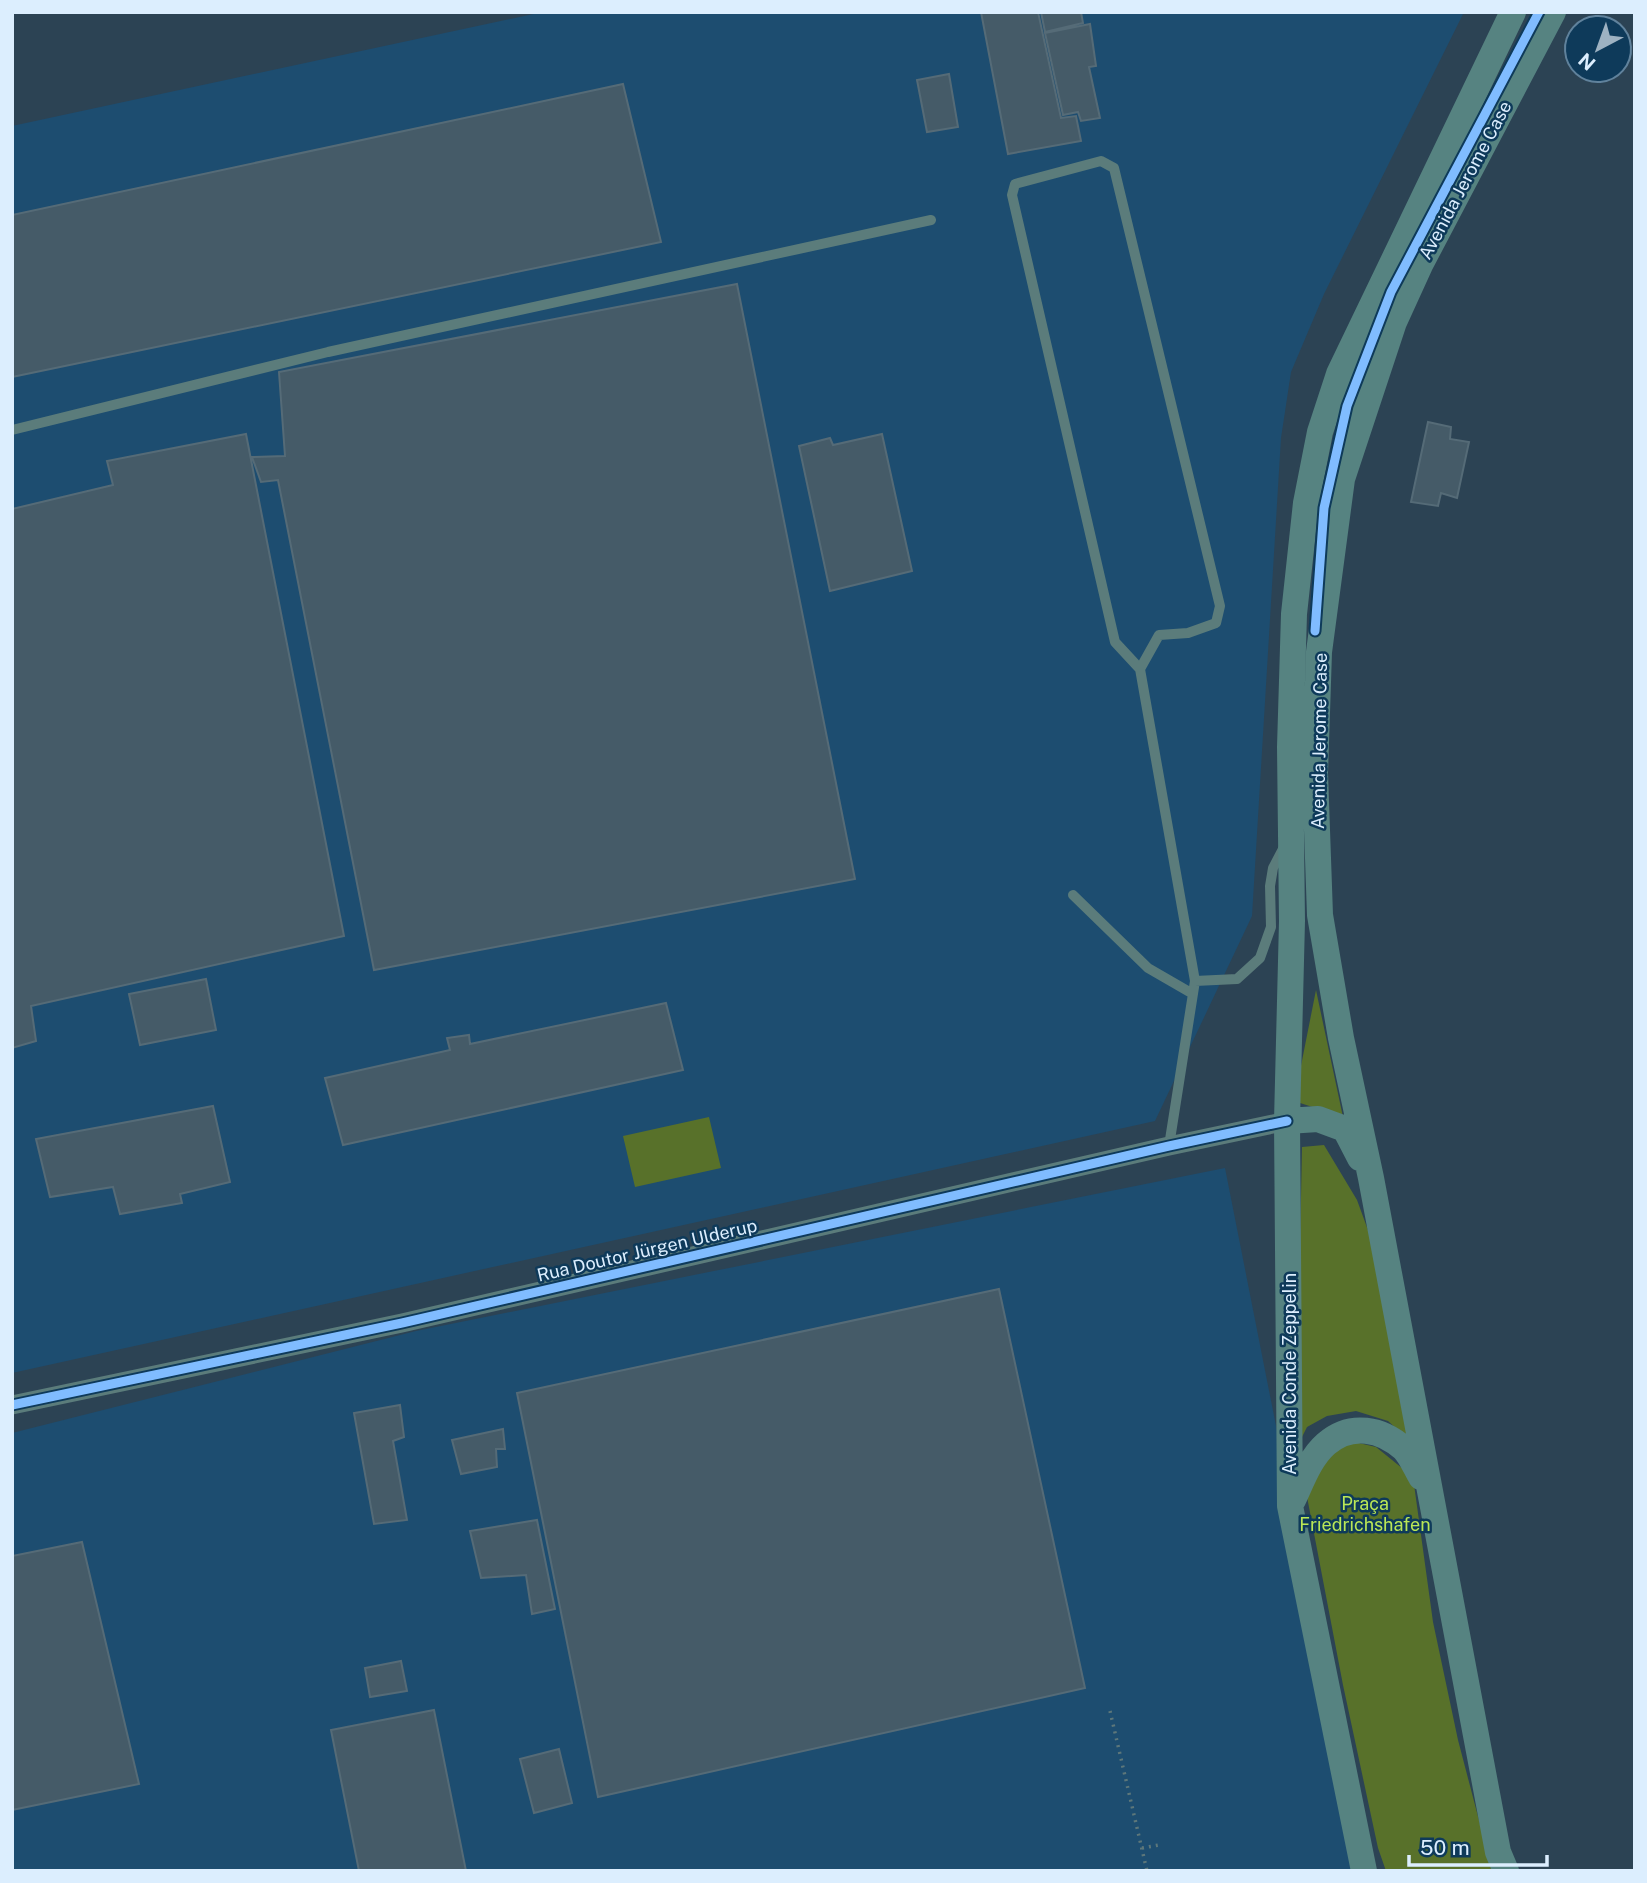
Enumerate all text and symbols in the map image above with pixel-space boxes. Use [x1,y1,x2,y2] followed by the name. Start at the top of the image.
[1563,14,1633,84] north arrow
[1574,49,1600,75] text: N
[1414,97,1516,263] street label: Avenida Jerome Case
[1307,653,1331,829] street label: Avenida Jerome Case
[535,1214,759,1286] street label: Rua Doutor Jürgen Ulderup
[1279,1273,1300,1475] street label: Avenida Conde Zeppelin
[1299,1493,1431,1535] park label: Praça Friedrichshafen
[1409,1824,1547,1868] scale bar
[1420,1835,1470,1860] text: 50 m

